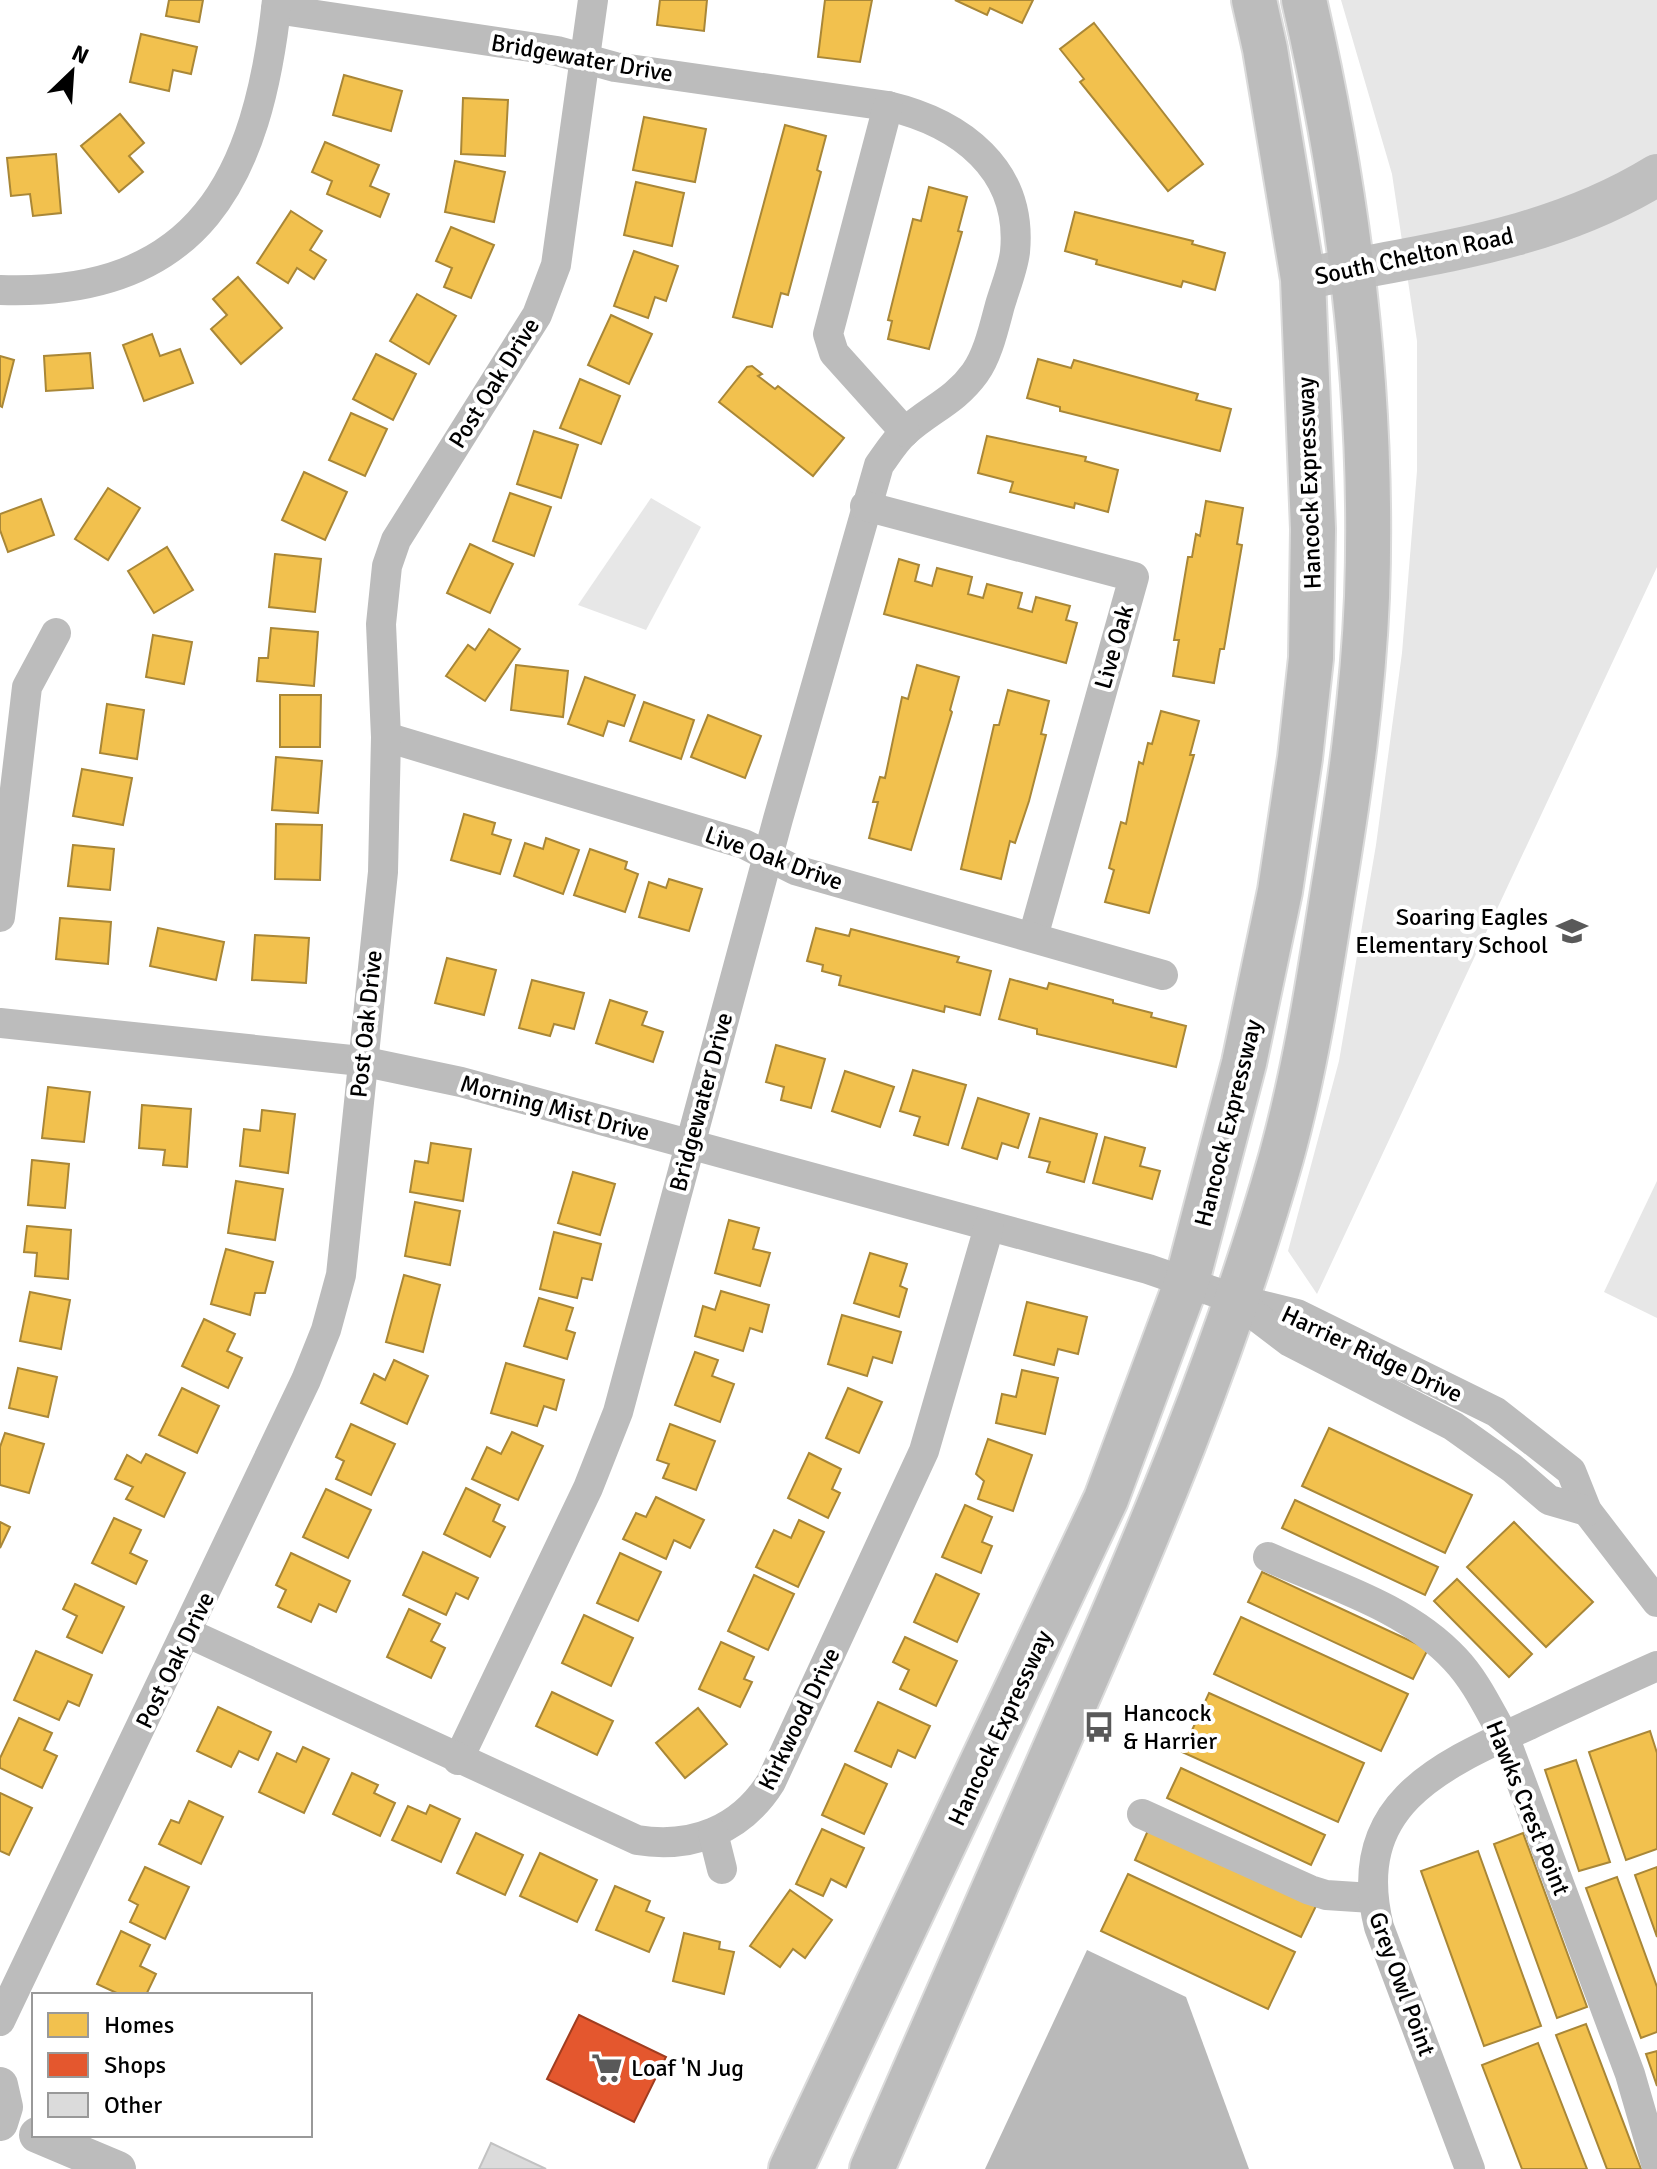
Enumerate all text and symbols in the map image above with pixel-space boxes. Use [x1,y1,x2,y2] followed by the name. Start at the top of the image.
[489,27,675,89] street label: Bridgewater Drive
[32,32,112,112] north arrow
[68,39,93,70] text: N
[1312,220,1516,292] street label: South Chelton Road
[442,312,546,454] street label: Post Oak Drive
[1290,376,1328,590] street label: Hancock Expressway
[1088,602,1140,692] street label: Live Oak
[701,819,847,897] street label: Live Oak Drive
[1355,902,1548,960] place label: Soaring Eagles Elementary School
[1555,914,1589,948] school or university icon: Soaring Eagles Elementary School
[343,949,389,1099] street label: Post Oak Drive
[663,1009,739,1195] street label: Bridgewater Drive
[1188,1016,1268,1230] street label: Hancock Expressway
[457,1068,653,1148] street label: Morning Mist Drive
[1277,1299,1467,1409] street label: Harrier Ridge Drive
[129,1587,221,1733] street label: Post Oak Drive
[941,1625,1059,1831] street label: Hancock Expressway
[751,1643,847,1795] street label: Kirkwood Drive
[1123,1698,1217,1756] place label: Hancock & Harrier
[1082,1710,1116,1744] bus stop icon: Hancock & Harrier
[1479,1716,1577,1900] street label: Hawks Crest Point
[1362,1908,1442,2060] street label: Grey Owl Point
[32,1993,312,2137] legend
[104,2010,174,2040] text: Homes
[104,2050,166,2080] text: Shops
[590,2051,624,2085] supermarket icon: Loaf 'N Jug
[631,2053,744,2083] place label: Loaf 'N Jug
[104,2090,162,2120] text: Other

